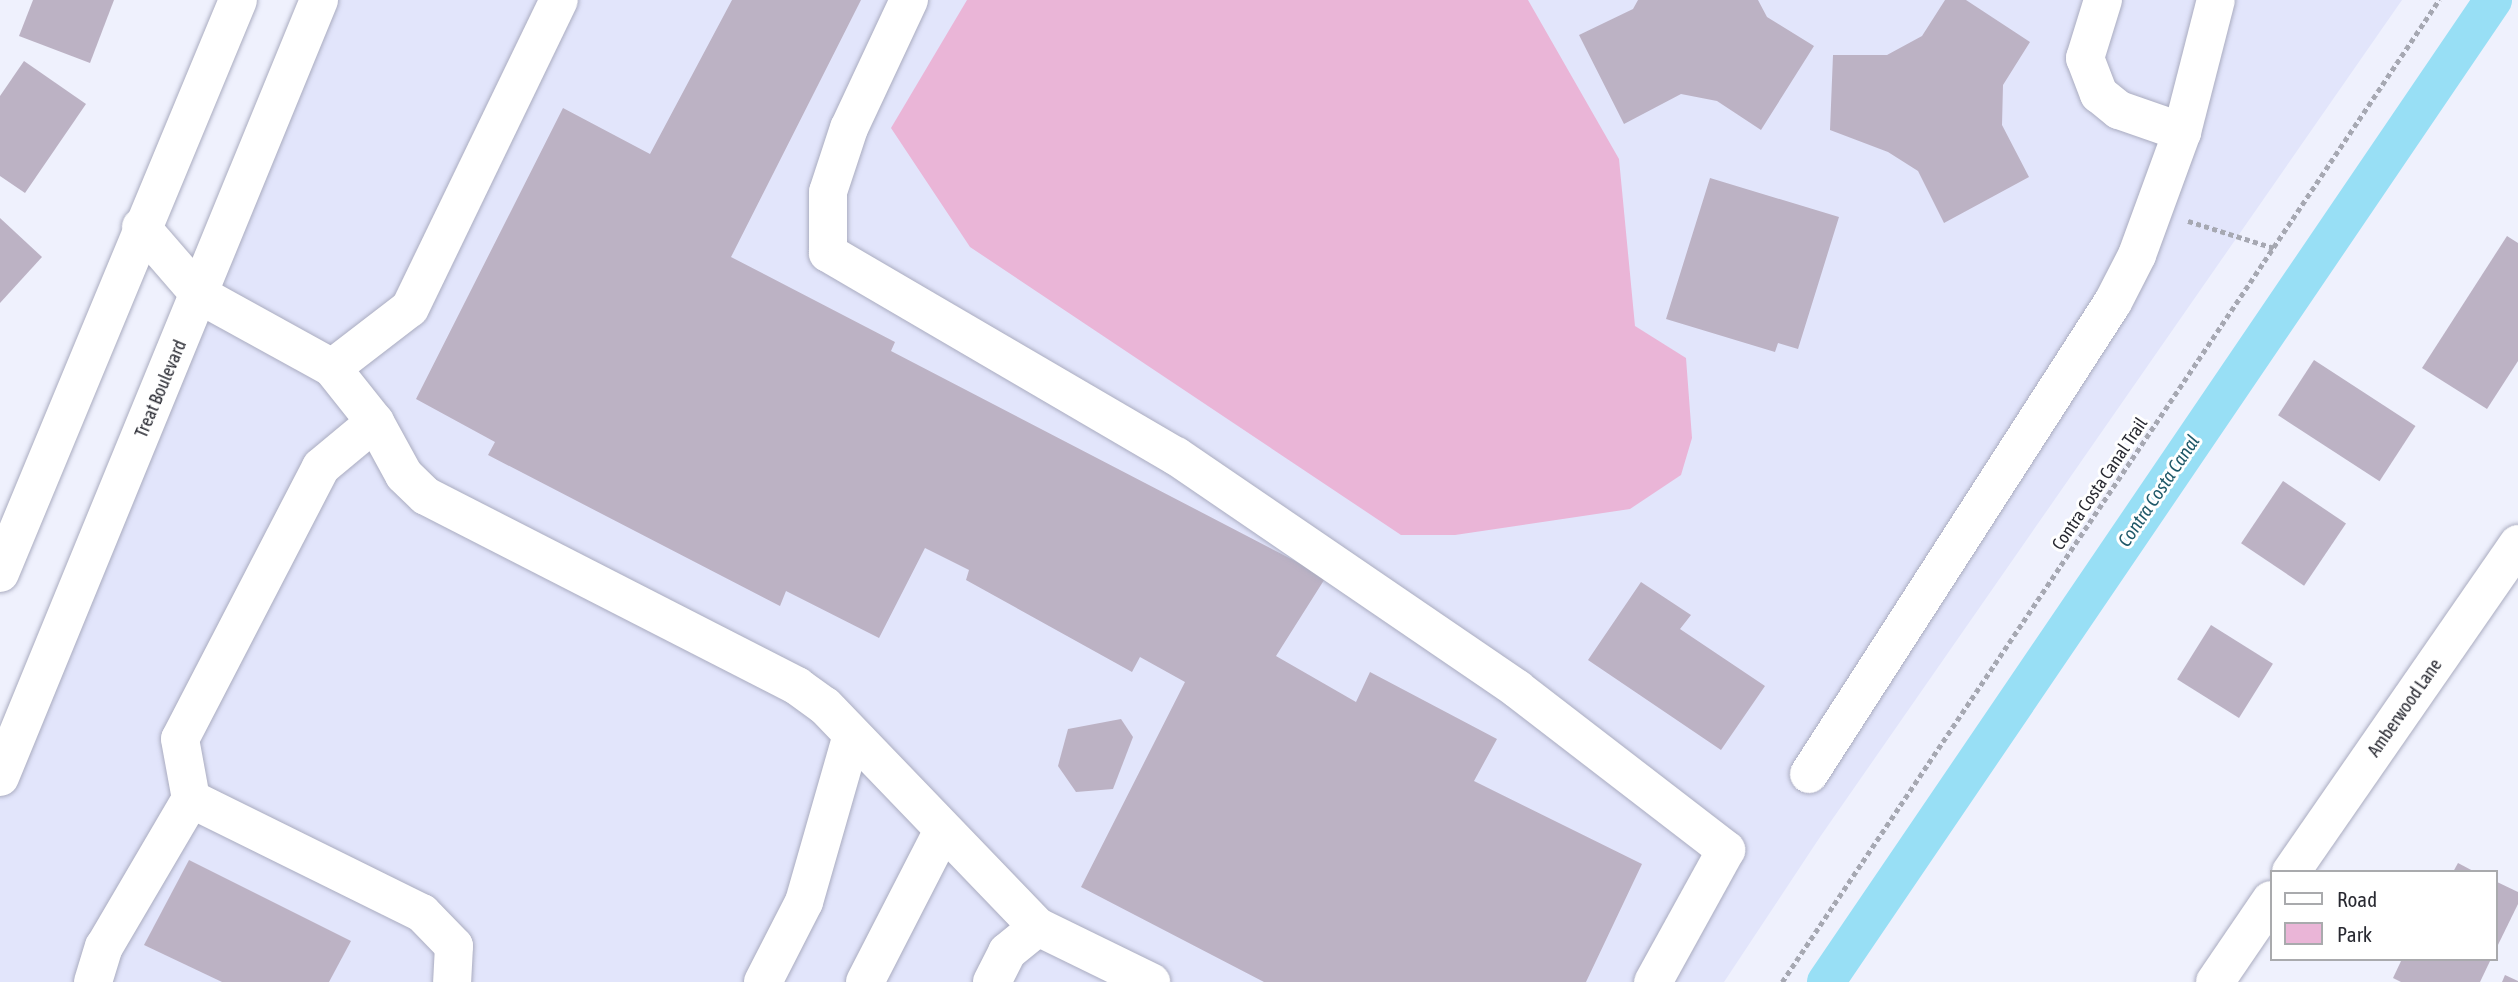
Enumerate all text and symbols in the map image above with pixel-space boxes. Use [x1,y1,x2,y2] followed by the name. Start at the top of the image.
[131,337,191,441] street label: Treat Boulevard
[2048,414,2152,554] street label: Contra Costa Canal Trail
[2113,431,2205,551] water label: Contra Costa Canal
[2363,655,2447,761] street label: Amberwood Lane
[2270,870,2497,961] legend
[2337,887,2377,911] text: Road
[2337,922,2372,946] text: Park

